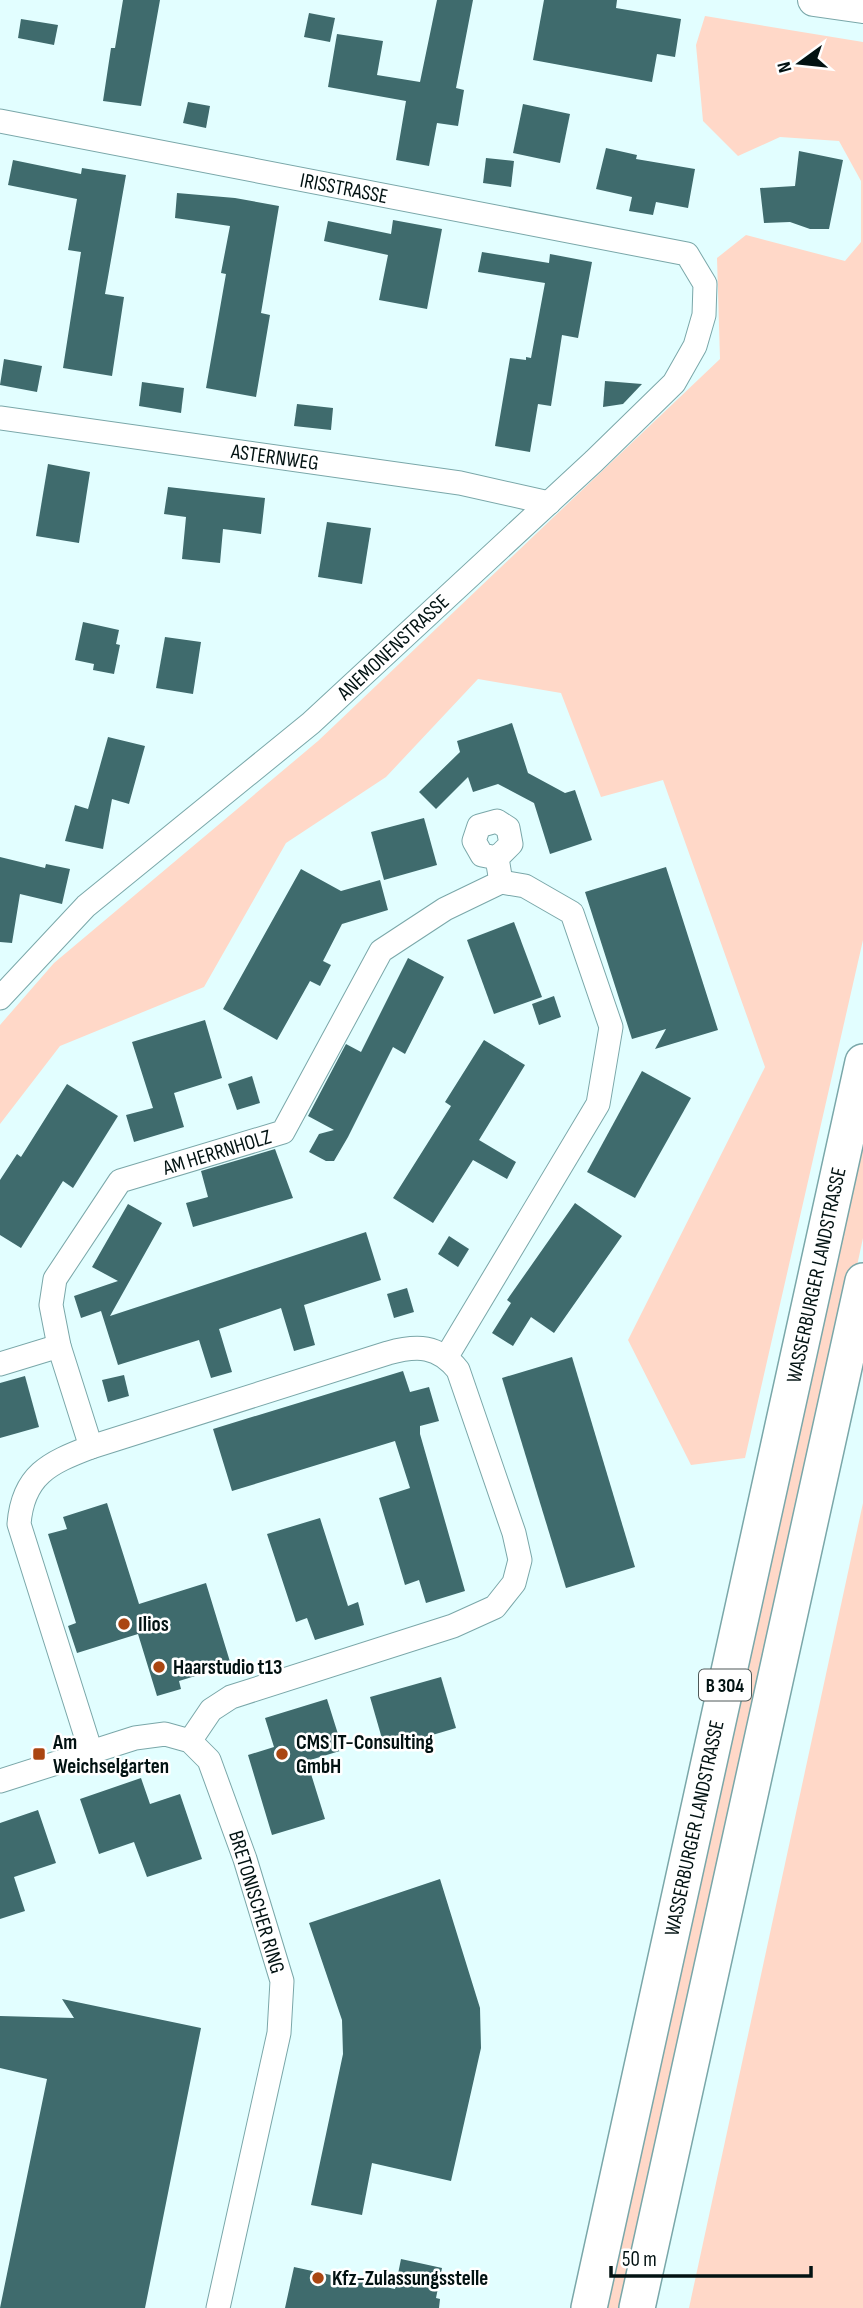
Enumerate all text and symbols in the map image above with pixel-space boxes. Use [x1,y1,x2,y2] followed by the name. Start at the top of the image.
[765,28,835,98] north arrow
[773,59,797,75] text: N
[298,168,390,209] street label: IRISSTRASSE
[229,439,320,476] street label: ASTERNWEG
[332,589,454,706] street label: ANEMONENSTRASSE
[159,1124,275,1181] street label: AM HERRNHOLZ
[781,1165,852,1385] street label: WASSERBURGER LANDSTRASSE
[138,1612,169,1637] place label: Ilios
[116,1616,132,1632] marker: Ilios
[173,1655,283,1680] place label: Haarstudio t13
[151,1659,167,1675] marker: Haarstudio t13
[699,1670,751,1700] road number: B 304
[659,1718,730,1938] street label: WASSERBURGER LANDSTRASSE
[52,1730,169,1779] place label: Am Weichselgarten
[296,1730,434,1779] place label: CMS IT-Consulting GmbH
[31,1746,47,1762] marker: Am Weichselgarten
[274,1746,290,1762] marker: CMS IT-Consulting GmbH
[223,1828,290,1976] street label: BRETONISCHER RING
[611,2234,810,2278] scale bar
[622,2247,657,2272] text: 50 m
[332,2266,488,2291] place label: Kfz-Zulassungsstelle
[310,2270,326,2286] marker: Kfz-Zulassungsstelle

